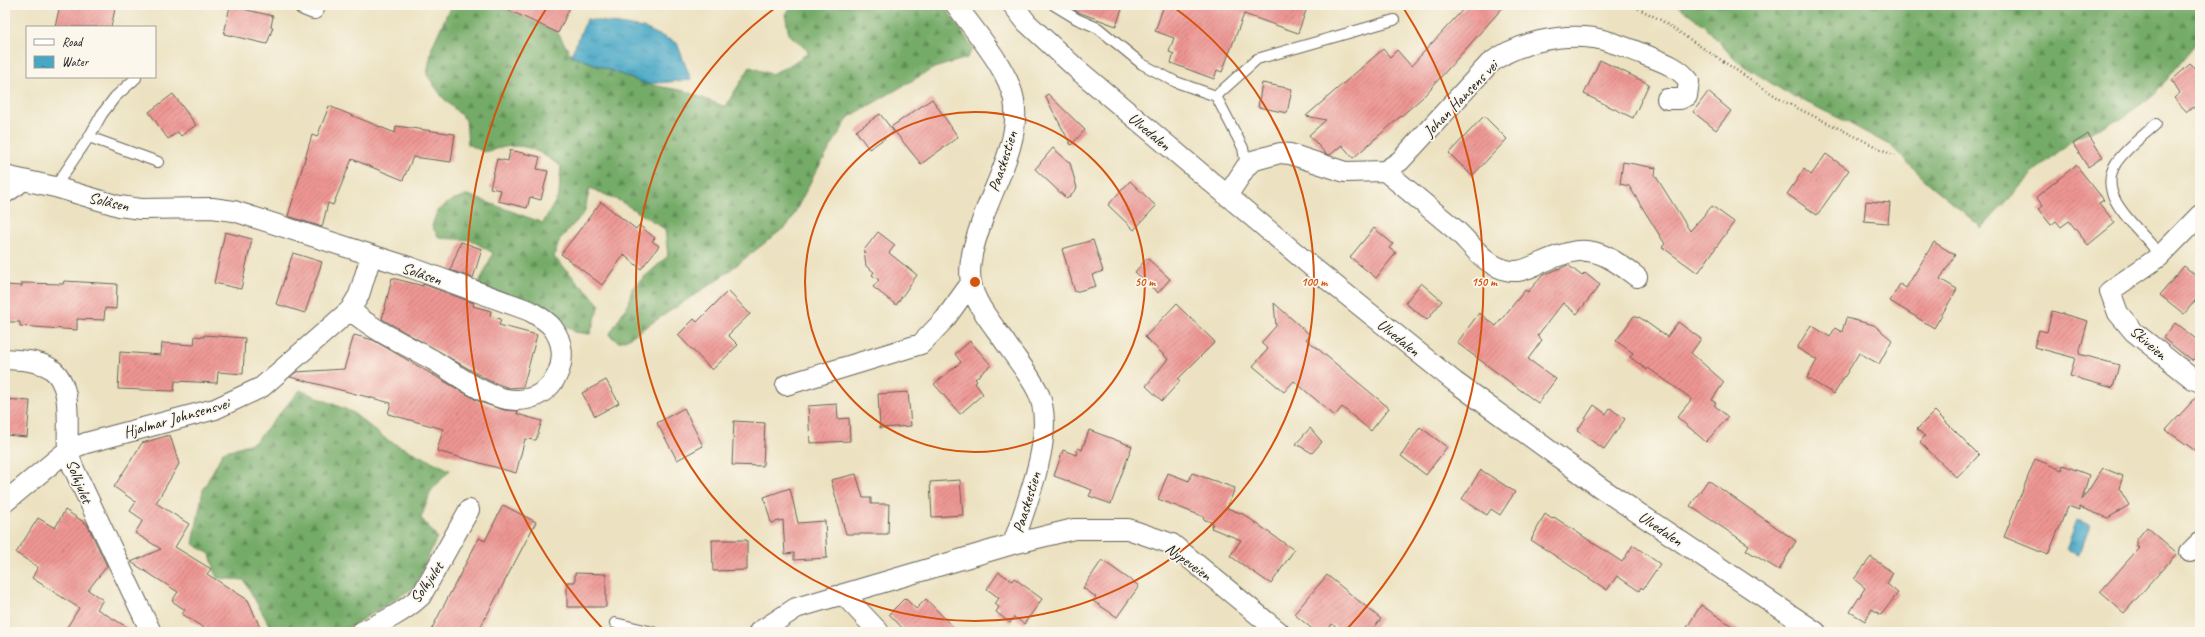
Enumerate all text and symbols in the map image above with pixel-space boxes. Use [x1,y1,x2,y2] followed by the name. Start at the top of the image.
[26,26,156,78] legend
[62,34,84,50] text: Road
[62,54,90,70] text: Water
[1419,55,1504,142] street label: Johan Hansens vei
[1124,108,1175,156] street label: Ulvedalen
[984,128,1022,194] street label: Paaskestien
[87,188,132,216] street label: Solåsen
[399,258,445,290] street label: Solåsen
[1135,274,1156,290] text: 50 m
[1301,274,1328,290] text: 100 m
[1471,274,1498,290] text: 150 m
[968,275,982,289] centre of rings
[1373,315,1424,362] street label: Ulvedalen
[2126,321,2172,365] street label: Skiveien
[121,393,233,443] street label: Hjalmar Johnsensvei
[61,456,98,508] street label: Solhjulet
[1008,469,1046,535] street label: Paaskestien
[1634,507,1687,551] street label: Ulvedalen
[1161,538,1216,586] street label: Nypeveien
[406,557,449,607] street label: Solhjulet

